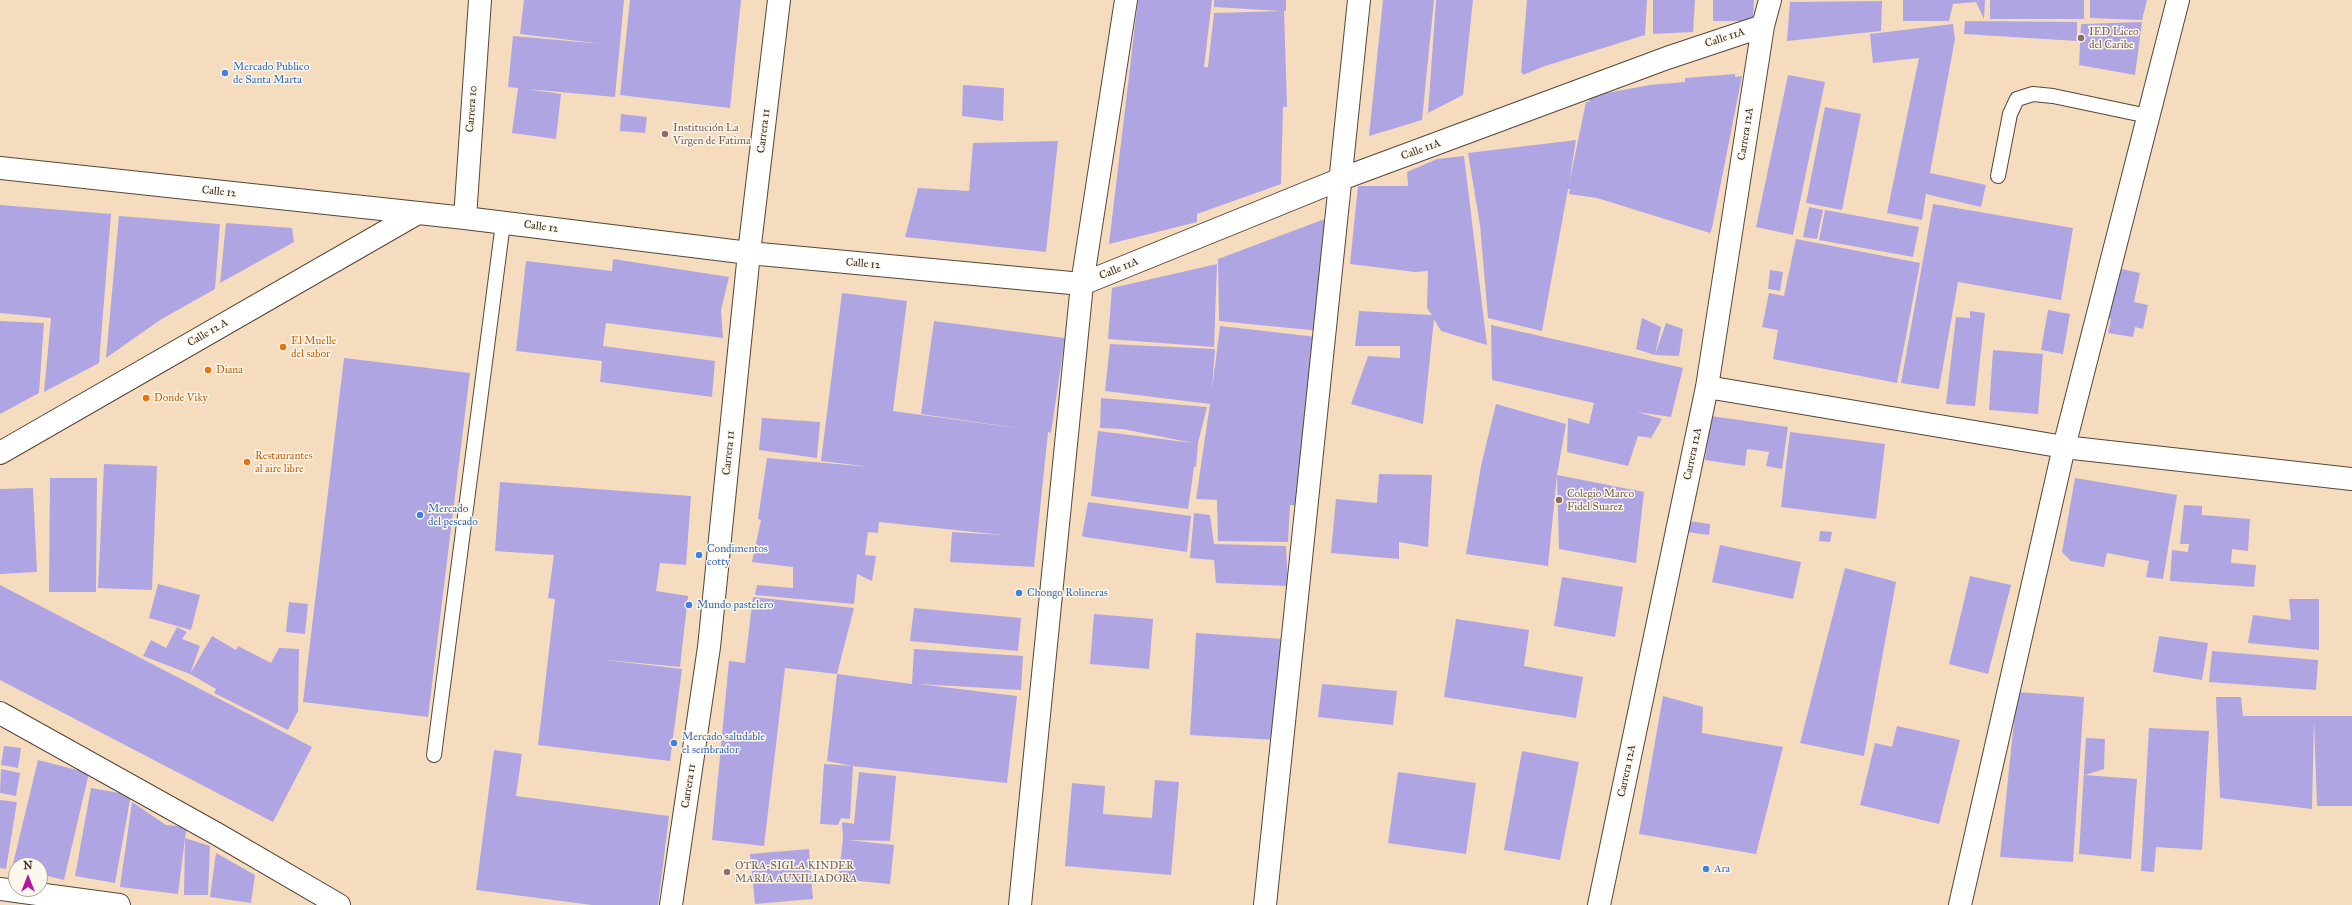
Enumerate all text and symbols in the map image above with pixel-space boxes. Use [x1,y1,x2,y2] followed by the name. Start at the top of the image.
[1703,25,1747,51] street label: Calle 11A
[2089,25,2139,51] place label: IED Liceo del Caribe
[2076,33,2086,43] marker: IED Liceo del Caribe
[233,60,309,86] place label: Mercado Publico de Santa Marta
[220,68,230,78] marker: Mercado Publico de Santa Marta
[464,85,480,133] street label: Carrera 10
[1735,107,1757,161] street label: Carrera 12A
[755,108,773,154] street label: Carrera 11
[673,121,751,147] place label: Institución La Virgen de Fatima
[660,129,670,139] marker: Institución La Virgen de Fatima
[1399,137,1443,163] street label: Calle 11A
[201,184,237,200] street label: Calle 12
[523,218,559,236] street label: Calle 12
[1097,255,1141,283] street label: Calle 11A
[845,256,881,272] street label: Calle 12
[185,316,231,350] street label: Calle 12 A
[291,334,336,360] place label: El Muelle del sabor
[278,342,288,352] marker: El Muelle del sabor
[216,363,243,377] place label: Diana
[203,365,213,375] marker: Diana
[154,391,208,405] place label: Donde Viky
[141,393,151,403] marker: Donde Viky
[1681,427,1705,481] street label: Carrera 12A
[720,430,738,476] street label: Carrera 11
[255,449,313,475] place label: Restaurantes al aire libre
[242,457,252,467] marker: Restaurantes al aire libre
[1567,487,1634,513] place label: Colegio Marco Fidel Suarez
[1554,495,1564,505] marker: Colegio Marco Fidel Suarez
[428,502,478,528] place label: Mercado del pescado
[415,510,425,520] marker: Mercado del pescado
[707,542,768,568] place label: Condimentos cotty
[694,550,704,560] marker: Condimentos cotty
[1027,586,1108,600] place label: Chongo Rolineras
[1014,588,1024,598] marker: Chongo Rolineras
[697,598,773,612] place label: Mundo pastelero
[684,600,694,610] marker: Mundo pastelero
[682,730,765,756] place label: Mercado saludable el sembrador
[669,738,679,748] marker: Mercado saludable el sembrador
[1615,744,1639,798] street label: Carrera 12A
[679,763,699,809] street label: Carrera 11
[8,857,48,897] north arrow
[23,859,33,872] text: N
[735,859,857,885] place label: OTRA-SIGLA KINDER MARIA AUXILIADORA
[1714,862,1730,876] place label: Ara
[1701,864,1711,874] marker: Ara
[722,867,732,877] marker: OTRA-SIGLA KINDER MARIA AUXILIADORA

